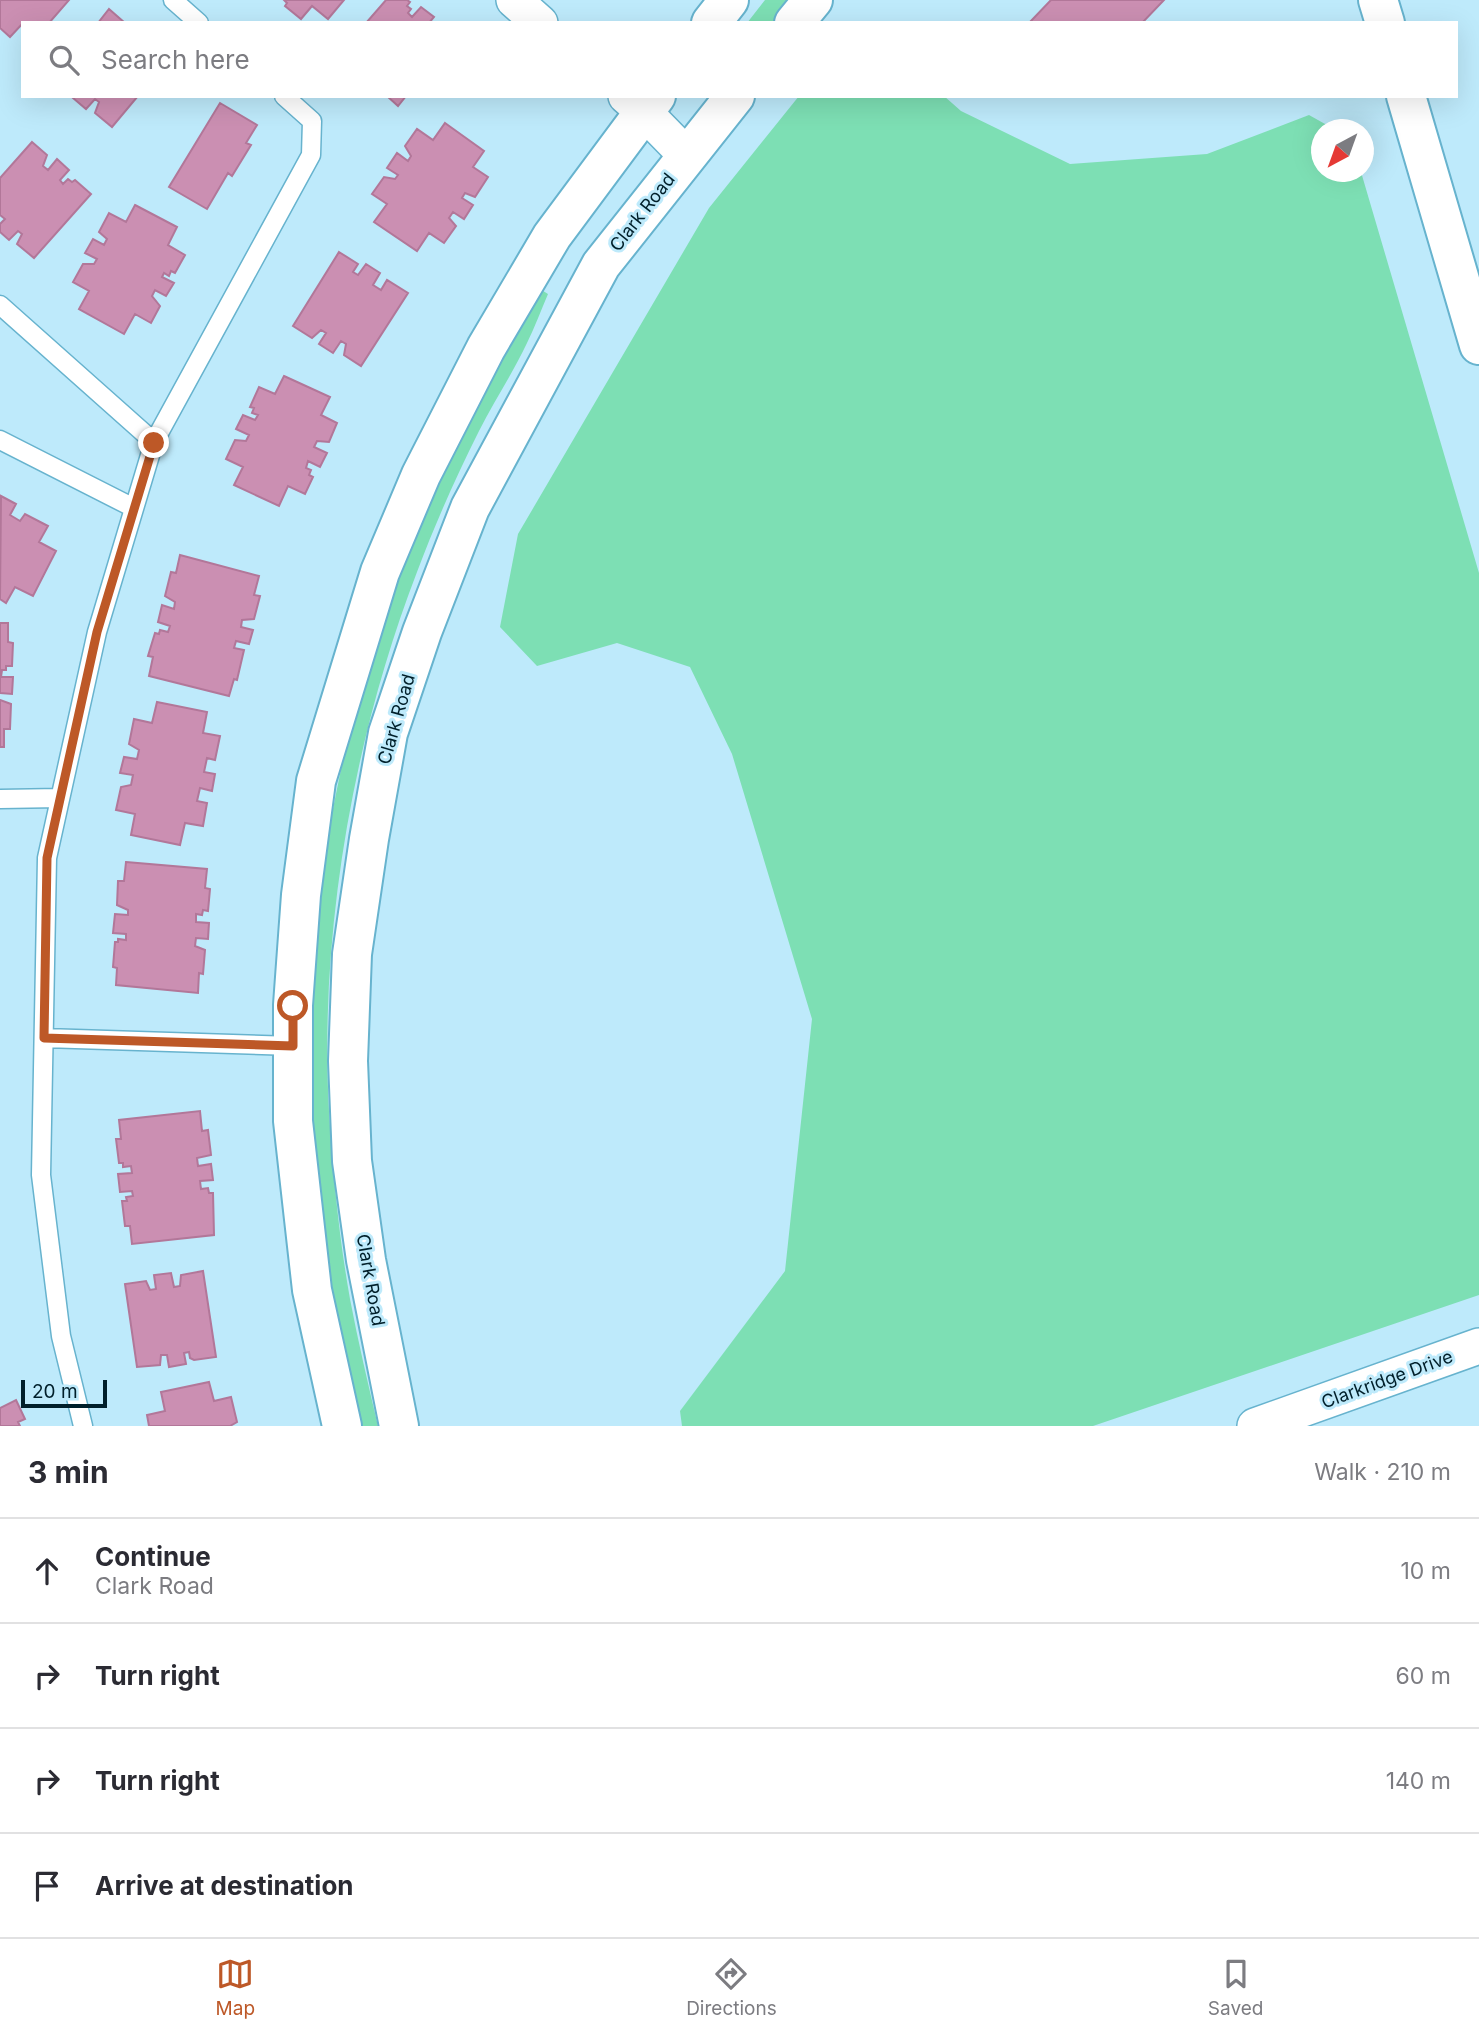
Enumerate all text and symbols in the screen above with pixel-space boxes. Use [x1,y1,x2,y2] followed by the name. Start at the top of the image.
[21,21,1458,98] search box
[45,41,83,79] icon: search
[101,44,250,75] text: Search here
[1311,119,1374,182] north arrow
[605,169,679,255] street label: Clark Road
[138,427,169,458] route end
[373,671,419,767] street label: Clark Road
[277,990,308,1021] route start
[353,1232,389,1328] street label: Clark Road
[1318,1345,1456,1413] street label: Clarkridge Drive
[21,1377,107,1409] scale bar
[32,1380,78,1403] text: 20 m
[28,1454,109,1490] text: 3 min
[1314,1458,1451,1486] text: Walk · 210 m
[95,1541,211,1572] text: Continue
[28,1552,66,1590] icon: ahead
[1401,1557,1451,1585] text: 10 m
[95,1572,214,1600] text: Clark Road
[28,1657,66,1695] icon: right
[95,1660,220,1691] text: Turn right
[1396,1662,1451,1690] text: 60 m
[28,1762,66,1800] icon: right
[95,1765,220,1796] text: Turn right
[1386,1767,1451,1795] text: 140 m
[28,1867,66,1905] icon: arrive
[95,1870,354,1901] text: Arrive at destination
[216,1955,255,2020] tab: Map
[686,1955,777,2020] tab: Directions
[1208,1955,1263,2020] tab: Saved

